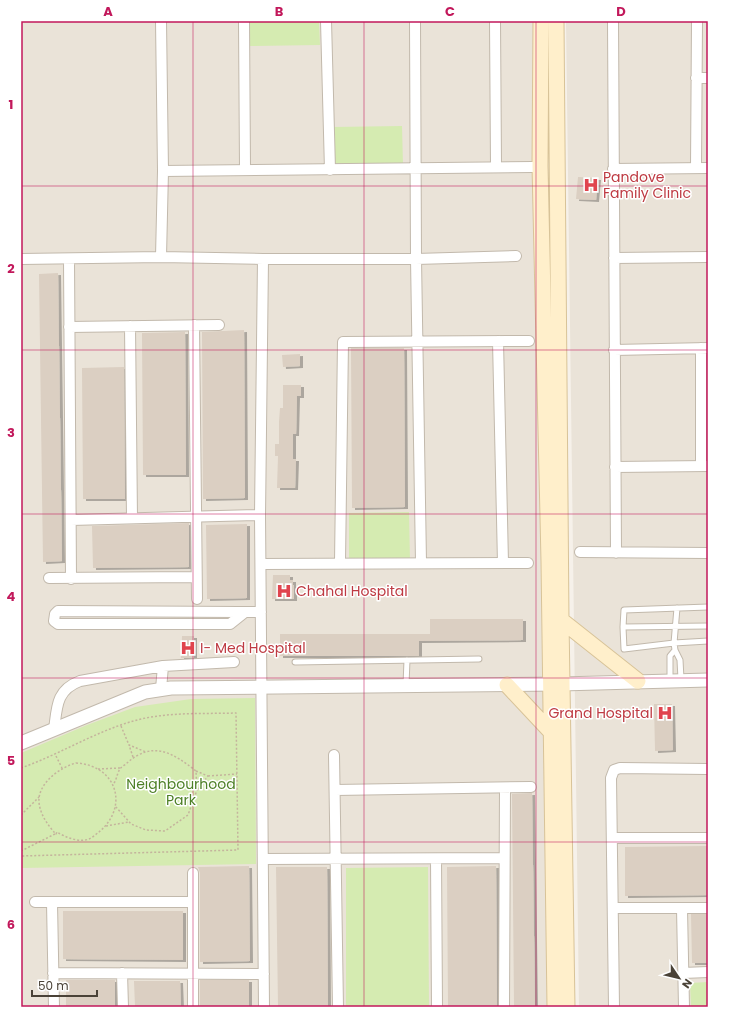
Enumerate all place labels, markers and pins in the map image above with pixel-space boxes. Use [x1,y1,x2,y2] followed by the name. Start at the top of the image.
[603,167,691,203] place label: Pandove Family Clinic
[582,176,600,194] hospital icon: Pandove Family Clinic
[296,581,408,601] place label: Chahal Hospital
[275,582,293,600] hospital icon: Chahal Hospital
[200,638,306,658] place label: I- Med Hospital
[179,639,197,657] hospital icon: I- Med Hospital
[548,703,653,723] place label: Grand Hospital
[656,704,674,722] hospital icon: Grand Hospital

